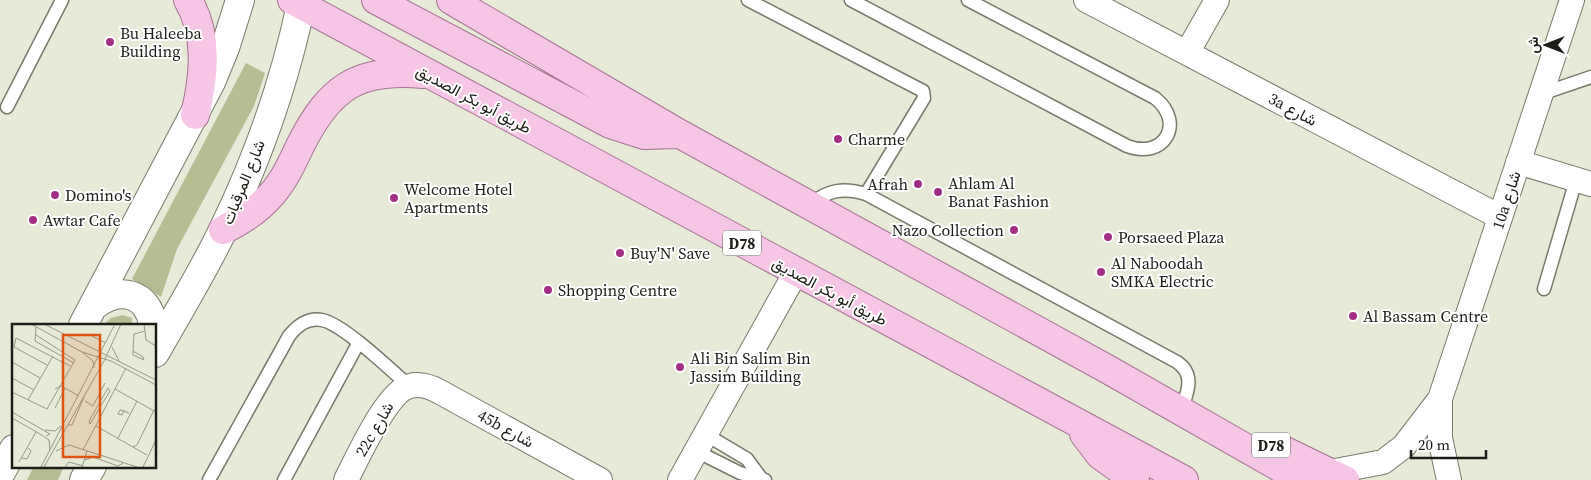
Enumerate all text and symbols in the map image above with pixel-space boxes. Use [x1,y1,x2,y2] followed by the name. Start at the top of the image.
[1521,20,1571,70] north arrow
[120,22,202,62] place label: Bu Haleeba Building
[104,36,116,48] marker: Bu Haleeba Building
[1523,36,1543,53] text: ش
[412,59,536,139] street label: طريق أبو بكر الصديق
[1264,87,1321,132] street label: 3a شارع
[848,128,905,150] place label: Charme
[832,133,844,145] marker: Charme
[216,136,271,228] street label: شارع المرقبات
[1486,168,1527,232] street label: 10a شارع
[948,172,1050,212] place label: Ahlam Al Banat Fashion
[867,173,908,195] place label: Afrah
[404,178,513,218] place label: Welcome Hotel Apartments
[912,178,924,190] marker: Afrah
[65,184,132,206] place label: Domino's
[932,186,944,198] marker: Ahlam Al Banat Fashion
[49,189,61,201] marker: Domino's
[388,192,400,204] marker: Welcome Hotel Apartments
[43,209,121,231] place label: Awtar Cafe
[27,214,39,226] marker: Awtar Cafe
[892,219,1004,241] place label: Nazo Collection
[1008,224,1020,236] marker: Nazo Collection
[1118,226,1225,248] place label: Porsaeed Plaza
[723,230,761,256] road number: D78
[1102,231,1114,243] marker: Porsaeed Plaza
[630,242,710,264] place label: Buy'N' Save
[614,247,626,259] marker: Buy'N' Save
[768,251,892,331] street label: طريق أبو بكر الصديق
[1111,252,1214,292] place label: Al Naboodah SMKA Electric
[1095,266,1107,278] marker: Al Naboodah SMKA Electric
[558,279,677,301] place label: Shopping Centre
[542,284,554,296] marker: Shopping Centre
[1363,305,1488,327] place label: Al Bassam Centre
[1347,310,1359,322] marker: Al Bassam Centre
[12,324,156,468] inset map
[689,347,811,387] place label: Ali Bin Salim Bin Jassim Building
[674,361,686,373] marker: Ali Bin Salim Bin Jassim Building
[350,398,399,461] street label: 22c شارع
[473,404,538,453] street label: 45b شارع
[1411,428,1486,460] scale bar
[1252,432,1290,458] road number: D78
[1418,434,1450,455] text: 20 m

